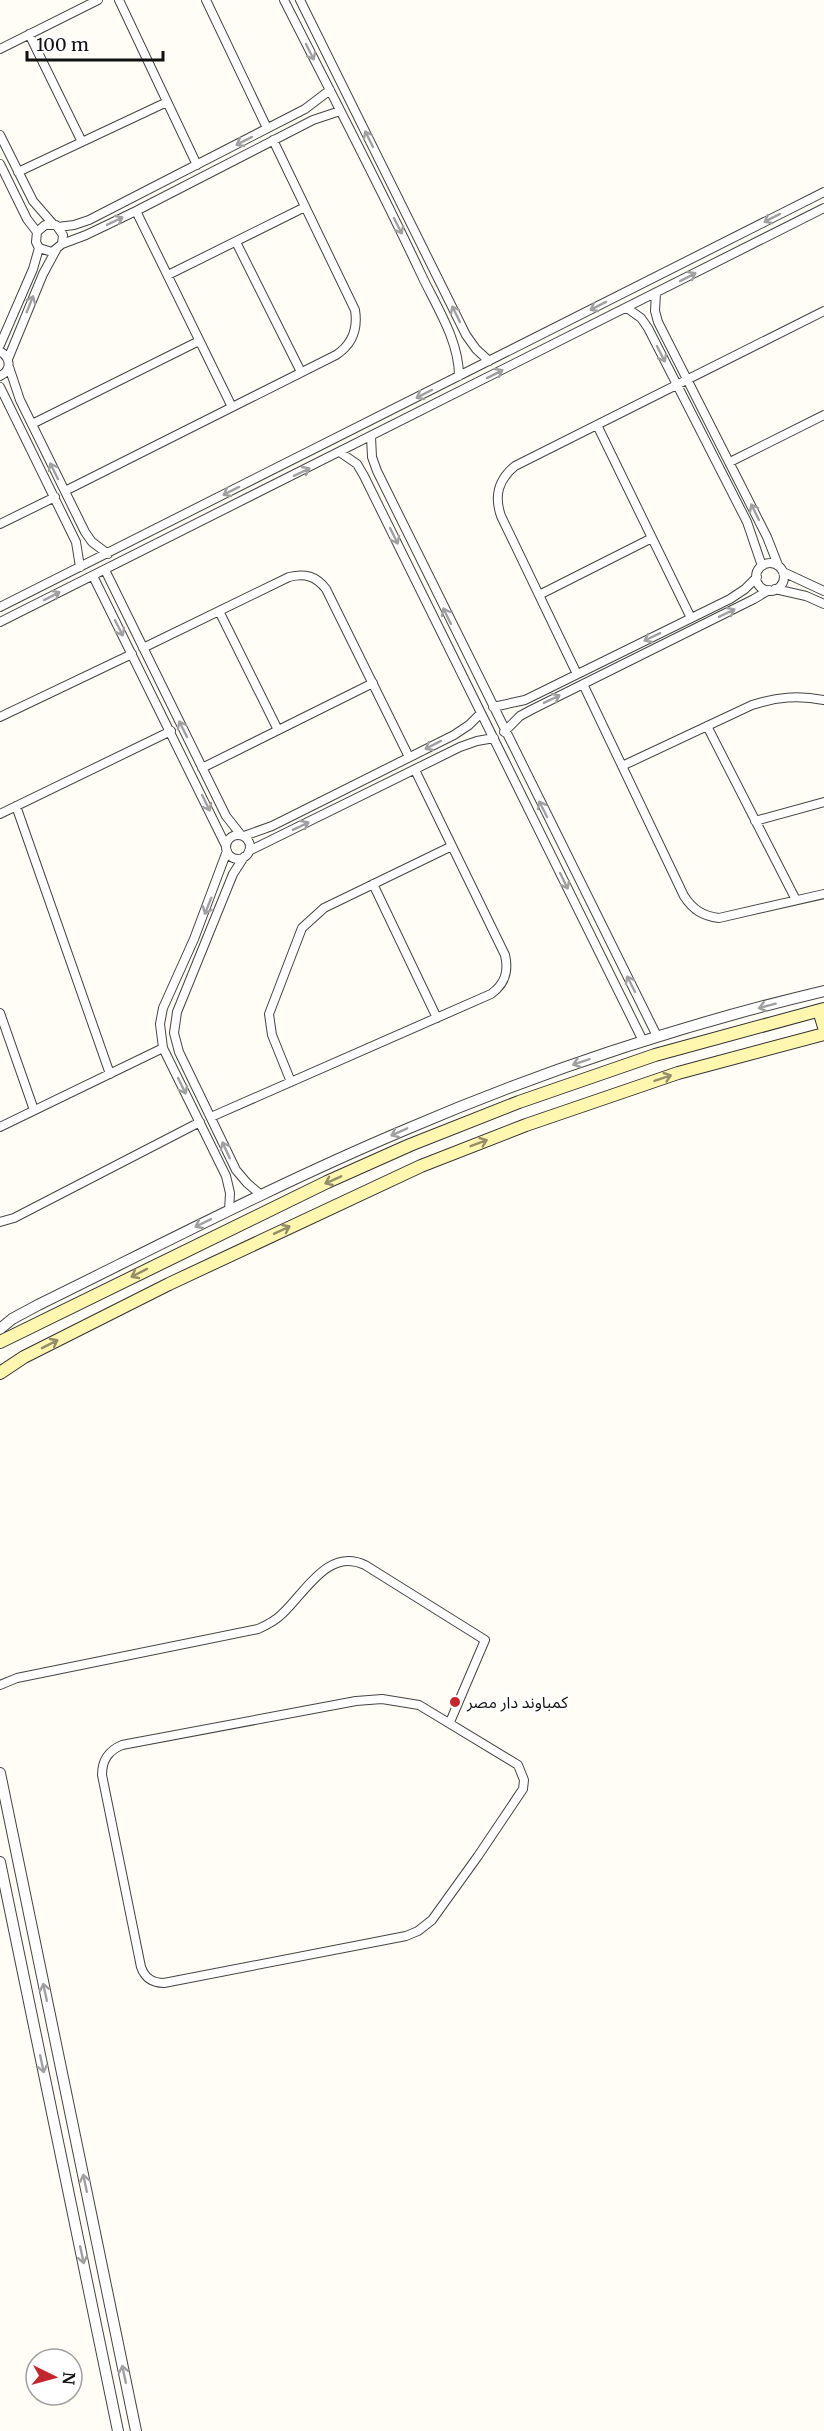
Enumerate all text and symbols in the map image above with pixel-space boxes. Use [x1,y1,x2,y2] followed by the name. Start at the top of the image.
[27,24,164,62] scale bar
[36,33,89,56] text: 100 m
[305,43,317,61] one-way arrow
[363,131,375,149] one-way arrow
[235,135,253,147] one-way arrow
[763,213,781,225] one-way arrow
[106,214,124,226] one-way arrow
[393,217,404,235] one-way arrow
[678,271,696,282] one-way arrow
[25,296,36,314] one-way arrow
[589,301,607,313] one-way arrow
[449,306,461,324] one-way arrow
[656,344,668,362] one-way arrow
[486,368,504,380] one-way arrow
[415,389,433,401] one-way arrow
[48,462,60,480] one-way arrow
[293,466,311,477] one-way arrow
[222,486,240,498] one-way arrow
[748,503,760,521] one-way arrow
[389,527,401,545] one-way arrow
[43,590,61,601] one-way arrow
[718,606,736,618] one-way arrow
[441,607,453,625] one-way arrow
[114,619,126,637] one-way arrow
[644,632,662,644] one-way arrow
[543,693,561,704] one-way arrow
[176,720,188,738] one-way arrow
[425,740,443,752] one-way arrow
[201,793,213,811] one-way arrow
[537,801,549,819] one-way arrow
[292,819,310,831] one-way arrow
[559,871,570,889] one-way arrow
[201,896,212,915] one-way arrow
[625,975,636,993] one-way arrow
[758,1000,777,1012] one-way arrow
[572,1057,591,1068] one-way arrow
[653,1071,672,1082] one-way arrow
[177,1077,189,1095] one-way arrow
[390,1127,408,1138] one-way arrow
[470,1137,488,1148] one-way arrow
[220,1141,232,1159] one-way arrow
[324,1175,342,1186] one-way arrow
[195,1218,213,1230] one-way arrow
[273,1224,291,1236] one-way arrow
[130,1268,148,1280] one-way arrow
[41,1338,59,1349] one-way arrow
[466,1692,568,1712] place label: كمباوند دار مصر
[448,1695,462,1709] marker: كمباوند دار مصر
[39,1982,50,2002] one-way arrow
[37,2053,48,2073] one-way arrow
[79,2173,90,2193] one-way arrow
[77,2244,88,2264] one-way arrow
[24,2347,84,2407] north arrow
[118,2364,129,2384] one-way arrow
[58,2371,79,2386] text: N

